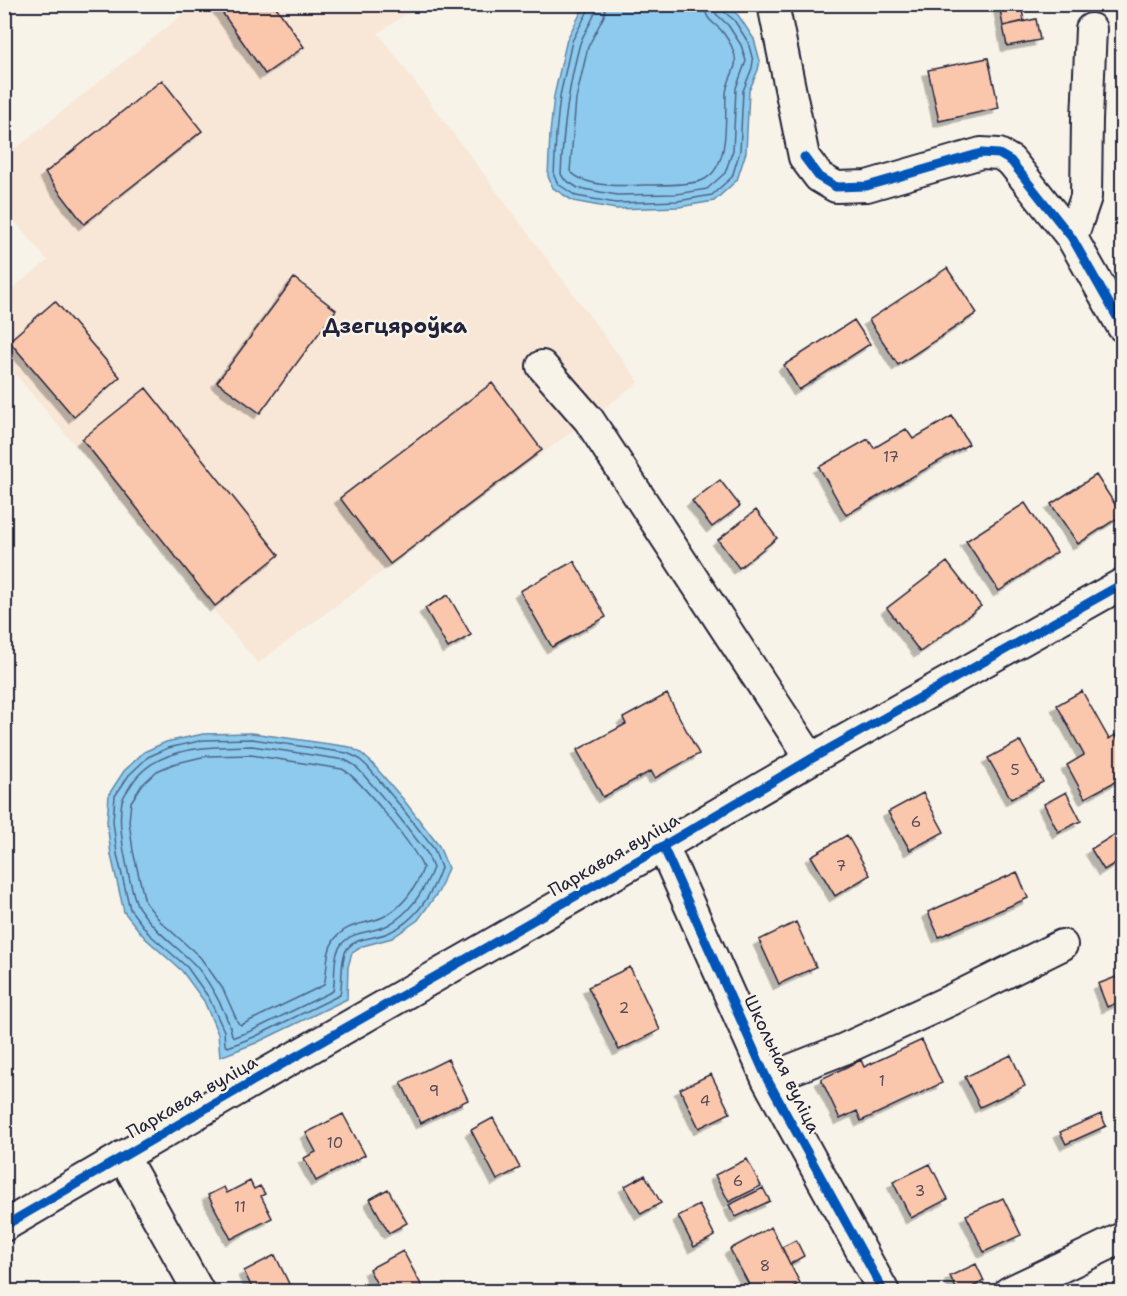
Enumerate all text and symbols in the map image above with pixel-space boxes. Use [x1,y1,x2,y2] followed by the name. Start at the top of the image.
[323,312,468,340] district label: Дзегцяроўка
[883,447,899,467] house number: 17
[1010,760,1020,780] house number: 5
[544,808,684,902] street label: Паркавая вуліца
[911,812,921,832] house number: 6
[836,856,846,876] house number: 7
[738,991,826,1137] street label: Школьная вуліца
[619,998,629,1018] house number: 2
[122,1050,262,1144] street label: Паркавая вуліца
[879,1071,885,1091] house number: 1
[429,1081,439,1101] house number: 9
[700,1091,710,1111] house number: 4
[327,1133,343,1153] house number: 10
[733,1171,743,1191] house number: 6
[915,1181,925,1201] house number: 3
[234,1197,246,1217] house number: 11
[760,1256,770,1276] house number: 8

